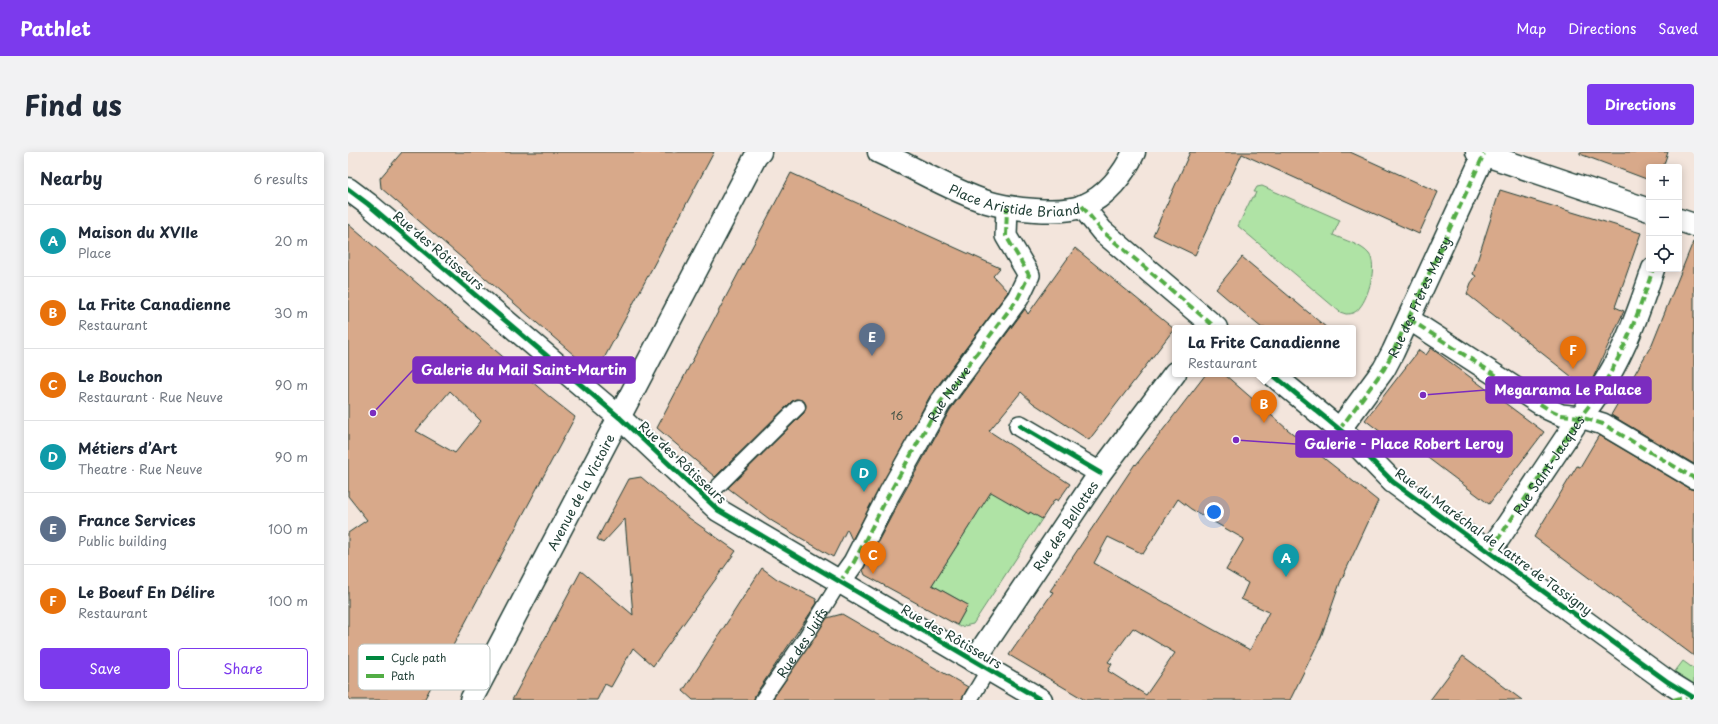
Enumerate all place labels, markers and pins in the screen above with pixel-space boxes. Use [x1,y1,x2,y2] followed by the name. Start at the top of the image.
[859,323,885,356] pin: E
[1560,336,1586,369] pin: F
[413,357,635,383] callout: Galerie du Mail Saint-Martin
[1486,377,1651,403] callout: Megarama Le Palace
[1251,390,1277,423] pin: B
[1296,431,1512,457] callout: Galerie - Place Robert Leroy
[851,459,877,492] pin: D
[860,541,886,574] pin: C
[1273,544,1299,577] pin: A

